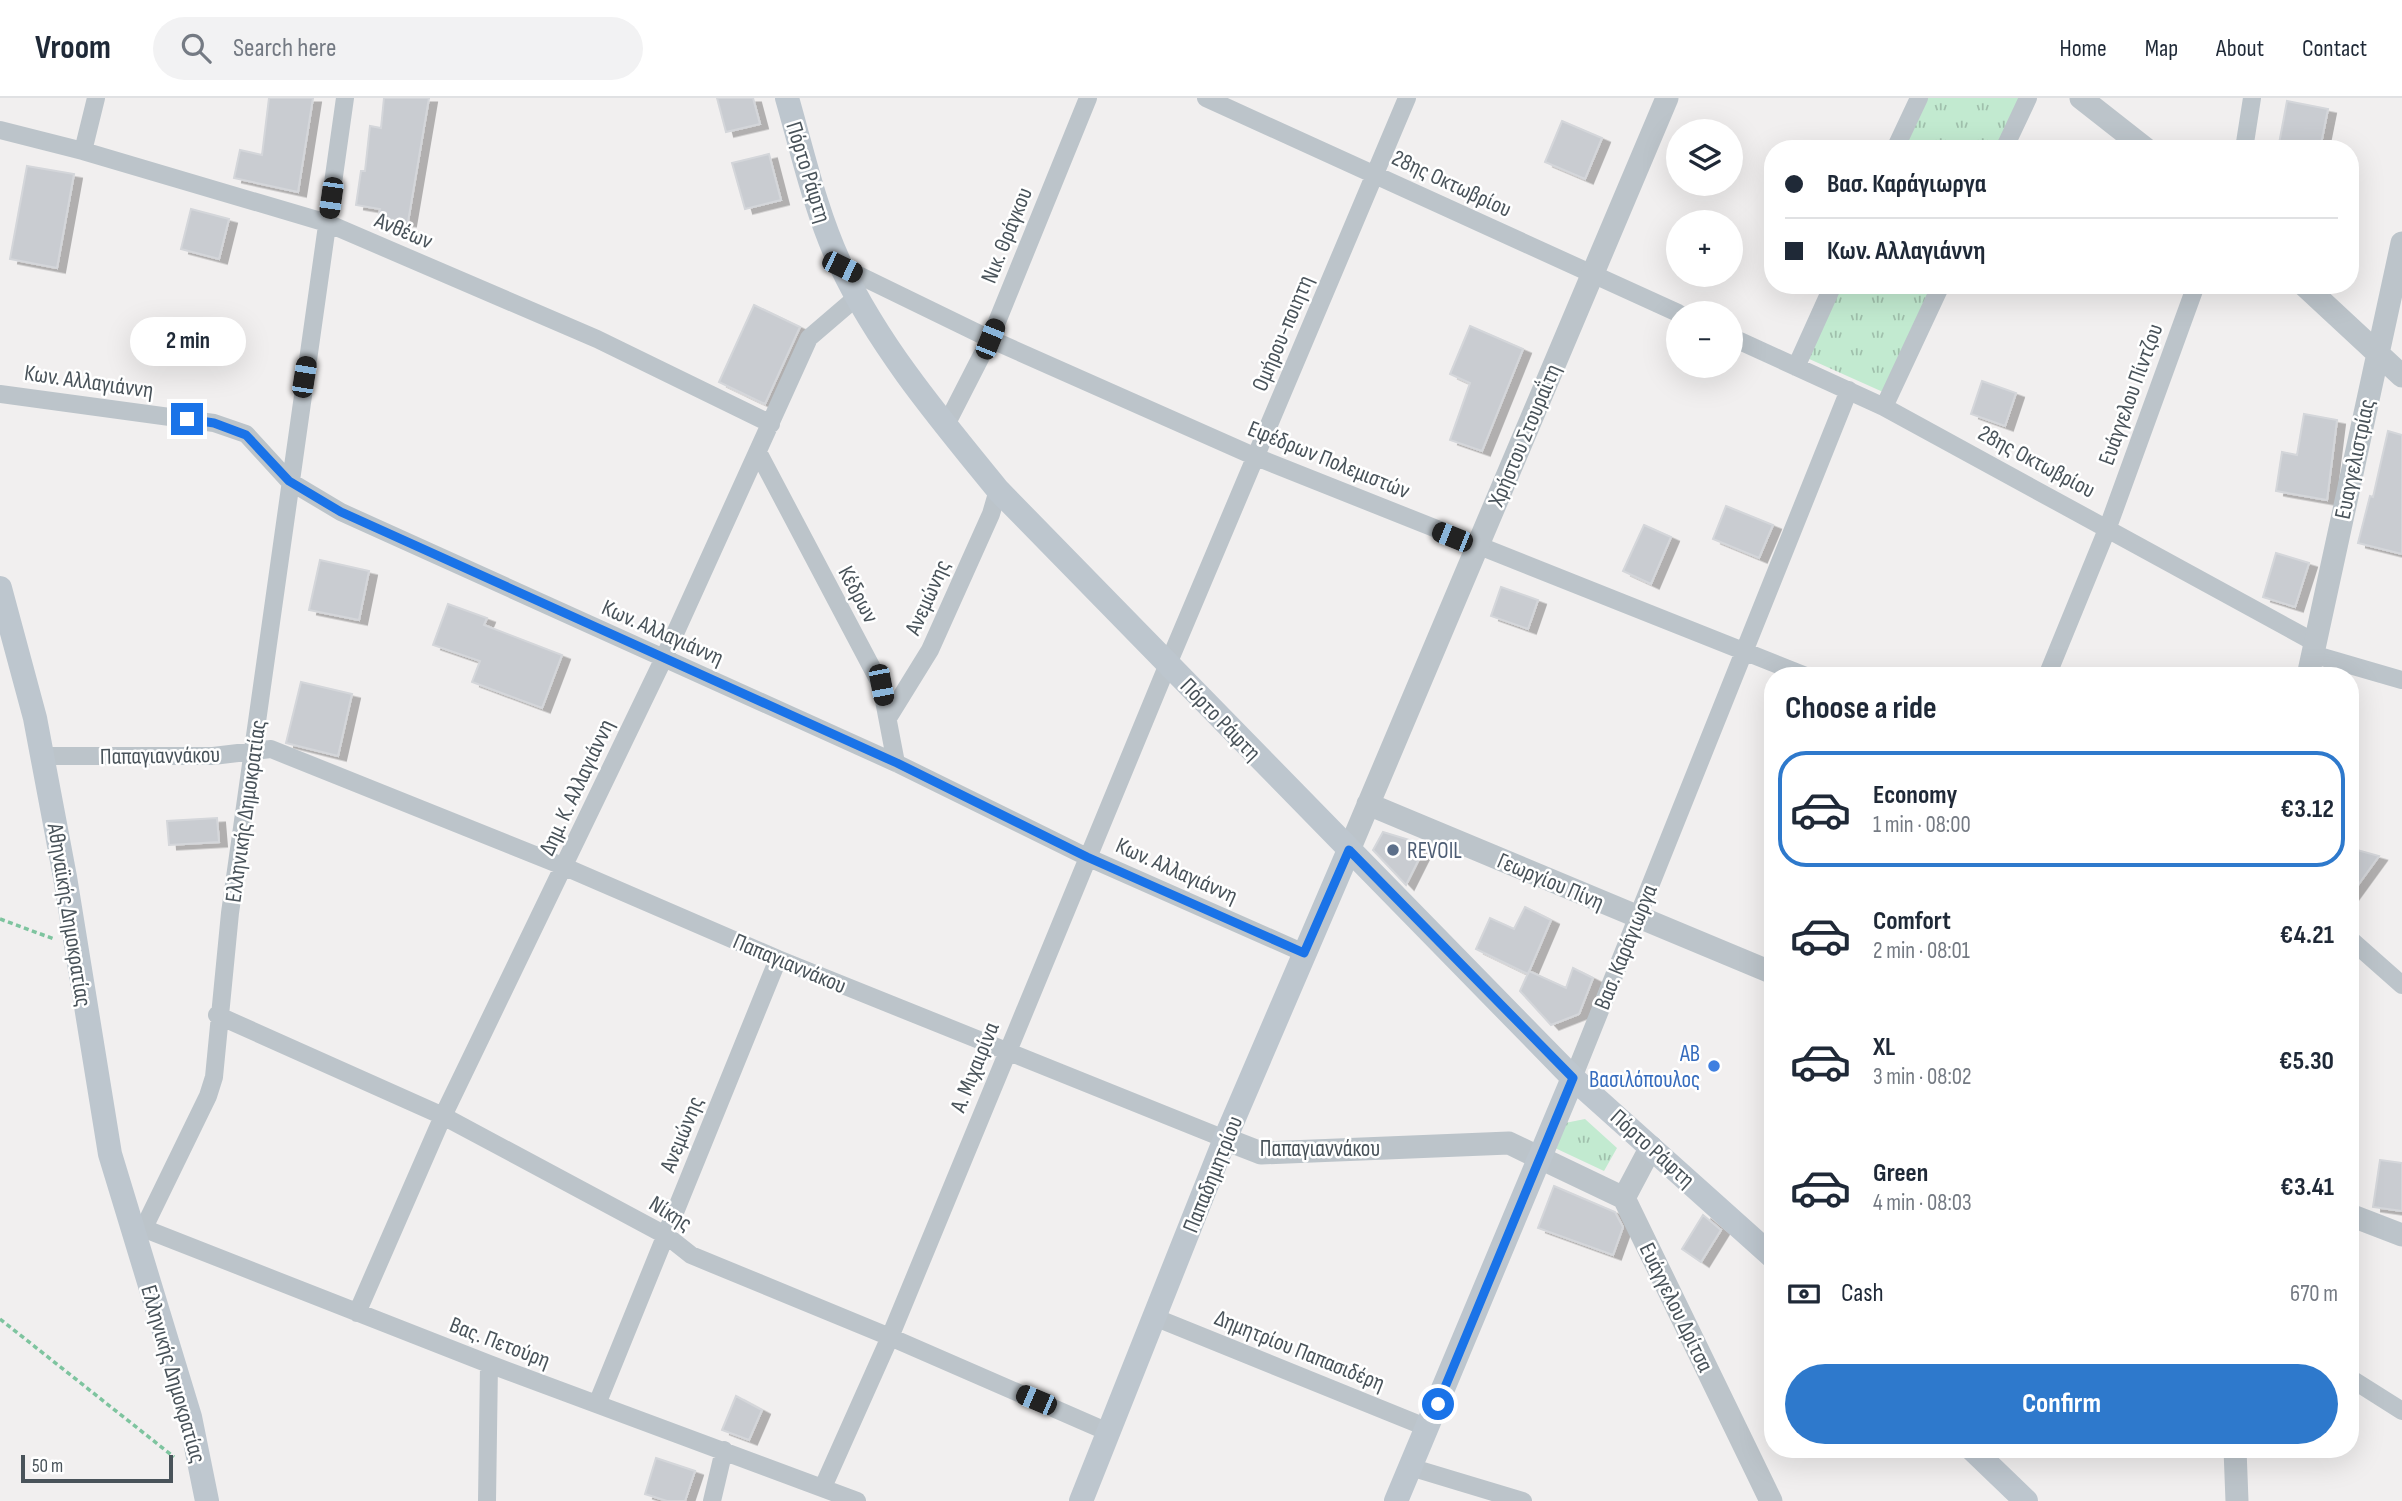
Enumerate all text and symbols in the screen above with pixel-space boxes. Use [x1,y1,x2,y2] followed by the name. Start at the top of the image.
[153,17,643,80] search box
[35,28,111,68] text: Vroom
[177,29,215,67] icon: search
[233,33,336,64] text: Search here
[2059,34,2107,63] text: Home
[2145,34,2178,63] text: Map
[2216,34,2264,63] text: About
[2302,34,2367,63] text: Contact
[779,118,837,226] street label: Πόρτο Ράφτη
[1666,119,1743,378] map controls
[1666,119,1743,196] button: layers
[1387,144,1516,224] street label: 28ης Οκτωβρίου
[1827,169,1986,200] text: Βασ. Καράγιωργα
[318,176,345,220] car
[975,183,1039,287] street label: Νικ. Θράγκου
[370,206,437,256] street label: Ανθέων
[1666,210,1743,287] button: +
[1827,236,1985,267] text: Κων. Αλλαγιάννη
[819,248,866,286] car
[1246,271,1320,396] street label: Ομήρου-ποιητη
[1666,301,1743,378] button: −
[973,316,1008,362] car
[129,317,245,366] callout: 2 min
[2092,320,2169,469] street label: Ευάγγελου Πίντζου
[166,327,210,355] text: 2 min
[291,355,318,399] car
[23,359,155,405] street label: Κων. Αλλαγιάννη
[1482,360,1567,512] street label: Χρήστου Στουραΐτη
[2329,397,2381,522] street label: Ευαγγελιστρίας
[171,403,203,435] route end
[1244,415,1414,505] street label: Εφέδρων Πολεμιστών
[1973,419,2100,504] street label: 28ης Οκτωβρίου
[1429,519,1476,555] car
[899,555,957,640] street label: Ανεμώνης
[832,561,885,628] street label: Κέδρων
[597,594,728,672] street label: Κων. Αλλαγιάννη
[867,662,896,708] car
[1174,673,1267,767] street label: Πόρτο Ράφτη
[1785,689,1937,728] text: Choose a ride
[533,715,621,860] street label: Δημ. Κ. Αλλαγιάννη
[219,718,273,904] street label: Ελληνικής Δημοκρατίας
[100,741,220,771] street label: Παπαγιαννάκου
[1789,778,1852,841] icon: car
[1873,780,1957,811] text: Economy
[2281,794,2334,825] text: €3.12
[1873,811,1971,839] text: 1 min · 08:00
[41,820,97,1009] street label: Αθηναϊκής Δημοκρατίας
[1111,832,1242,910] street label: Κων. Αλλαγιάννη
[1407,837,1462,865] place label: REVOIL
[1385,842,1401,858] marker: REVOIL
[1493,847,1608,917] street label: Γεωργίου Πίνη
[1588,880,1664,1014] street label: Βασ. Καράγιωργα
[1789,904,1852,967] icon: car
[1873,906,1951,937] text: Comfort
[2280,920,2334,951] text: €4.21
[729,928,850,1000] street label: Παπαγιαννάκου
[1873,937,1970,965] text: 2 min · 08:01
[944,1018,1006,1117] street label: Α. Μιχαιρίνα
[1789,1030,1852,1093] icon: car
[1873,1032,1895,1063] text: XL
[1589,1040,1700,1094] place label: ΑΒ Βασιλόπουλος
[2279,1046,2334,1077] text: €5.30
[1706,1058,1722,1074] marker: ΑΒ Βασιλόπουλος
[1873,1063,1971,1091] text: 3 min · 08:02
[654,1092,710,1177] street label: Ανεμώνης
[1604,1103,1700,1194] street label: Πόρτο Ράφτη
[1177,1112,1249,1237] street label: Παπαδημητρίου
[1260,1135,1380,1163] street label: Παπαγιαννάκου
[1789,1156,1852,1219] icon: car
[1873,1158,1928,1189] text: Green
[2280,1172,2334,1203] text: €3.41
[1873,1189,1972,1217] text: 4 min · 08:03
[644,1190,697,1238] street label: Νίκης
[1633,1238,1720,1377] street label: Ευάγγελου Δρίτσα
[1785,1275,1823,1313] icon: cash
[1841,1278,1884,1309] text: Cash
[2290,1280,2338,1308] text: 670 m
[134,1282,212,1467] street label: Ελληνικής Δημοκρατίας
[1211,1304,1389,1398] street label: Δημητρίου Παπασιδέρη
[445,1311,554,1375] street label: Βας. Πετούρη
[1785,1364,2338,1444] button: Confirm
[1013,1382,1060,1418] car
[1422,1388,1454,1420] route start
[21,1452,173,1484] scale bar
[32,1455,63,1478] text: 50 m

